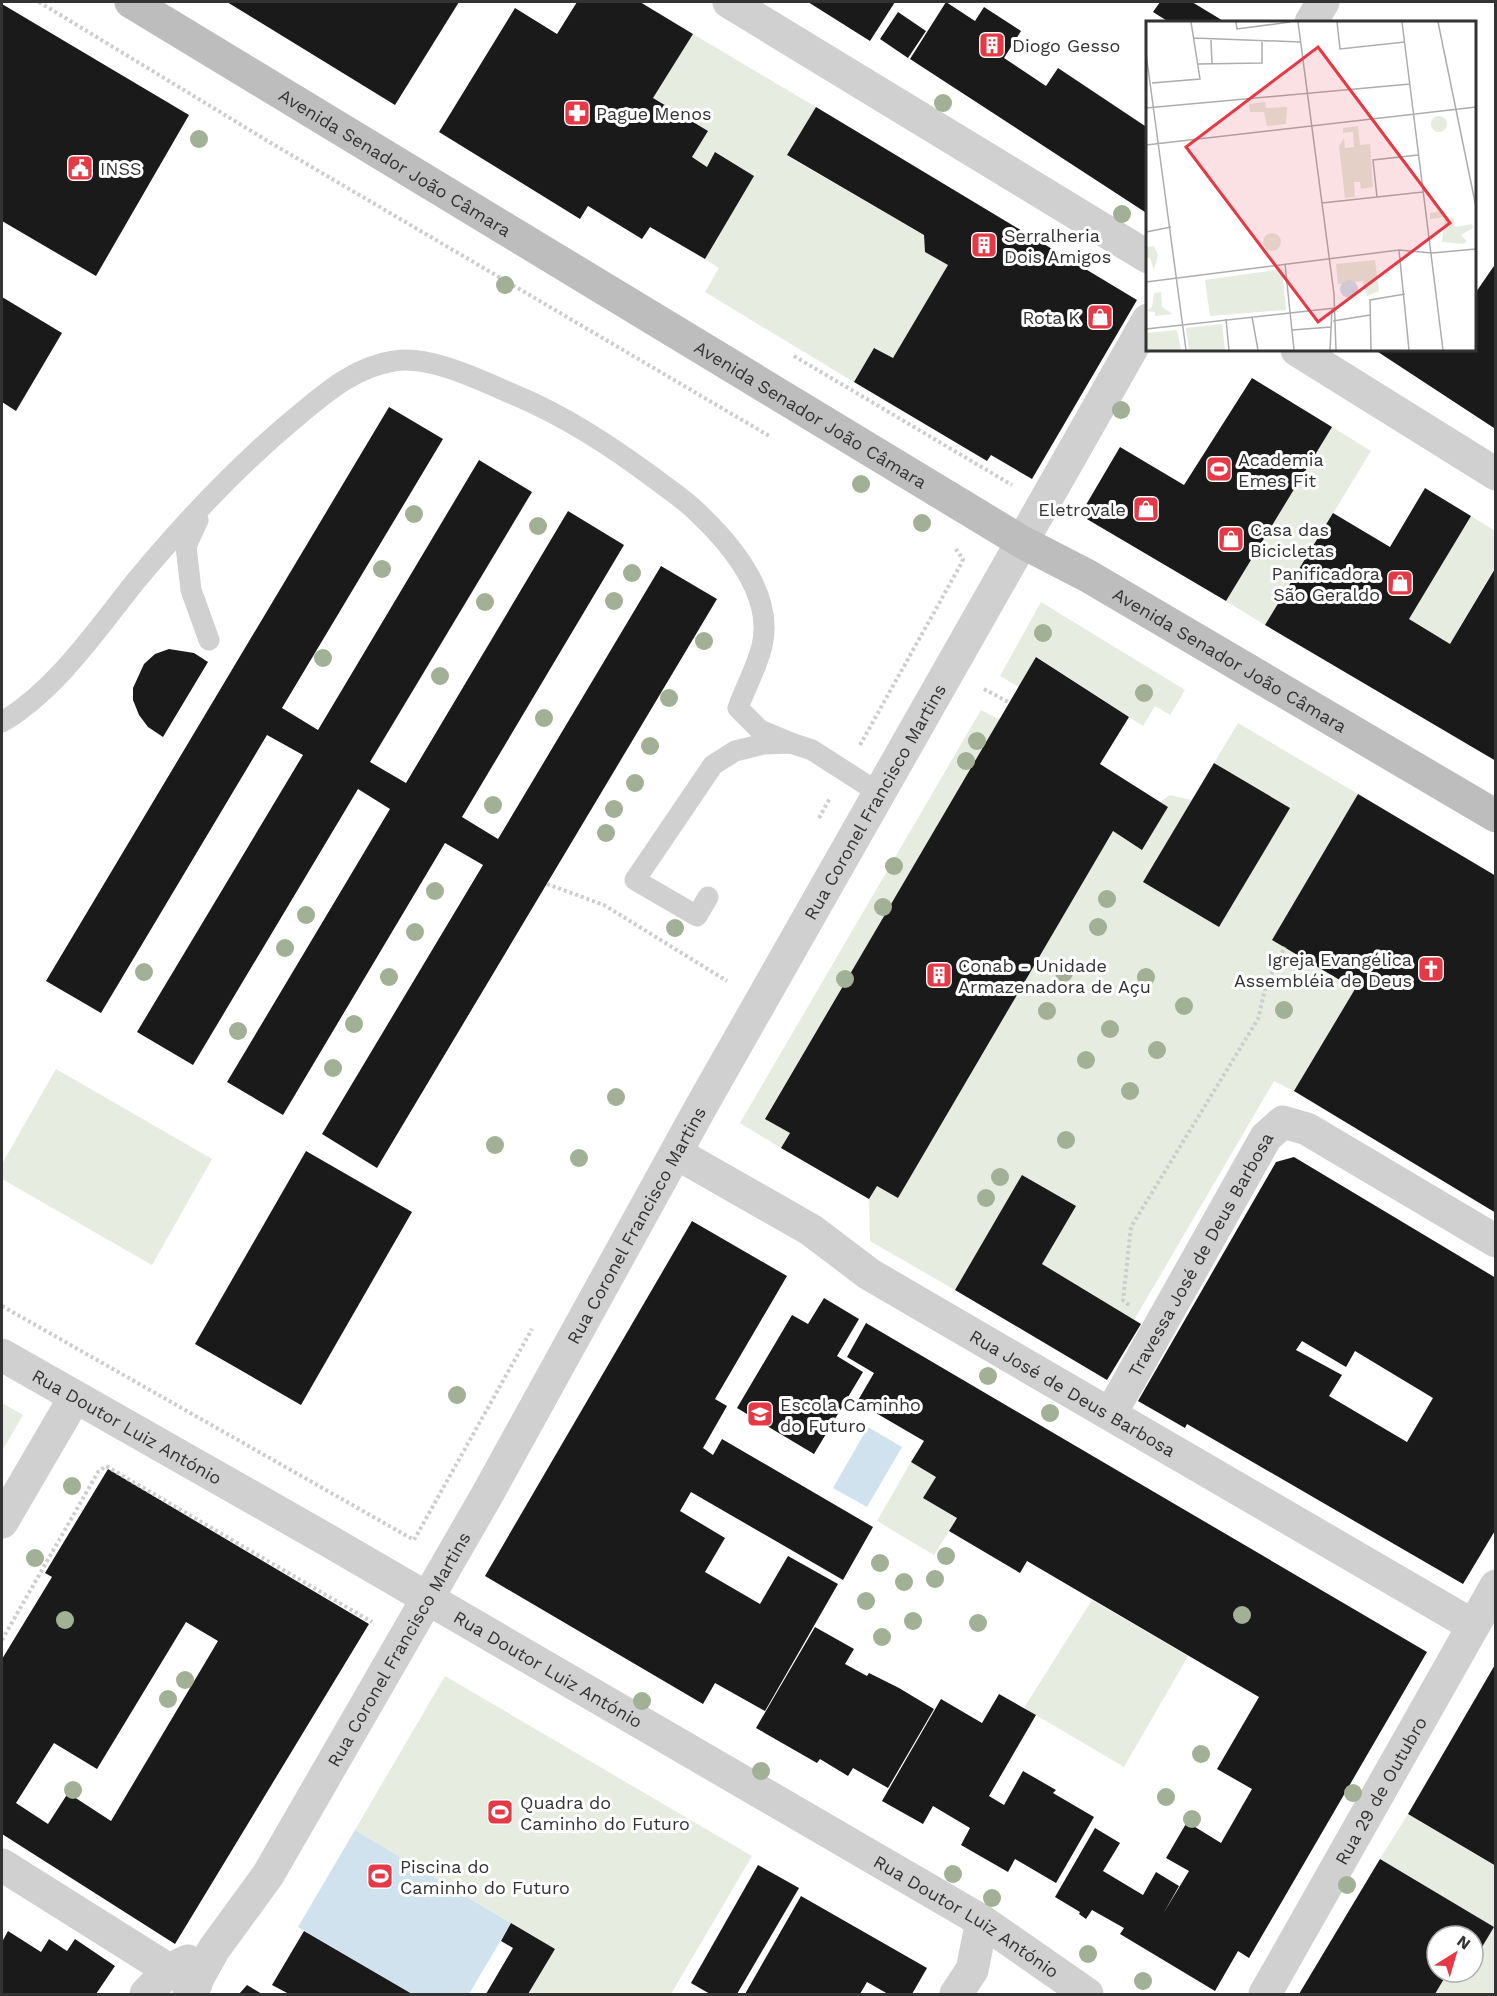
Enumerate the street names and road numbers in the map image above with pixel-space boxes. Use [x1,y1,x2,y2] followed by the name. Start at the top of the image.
[275,84,515,240] street label: Avenida Senador João Câmara
[691,336,931,492] street label: Avenida Senador João Câmara
[1110,583,1351,736] street label: Avenida Senador João Câmara
[799,680,950,923] street label: Rua Coronel Francisco Martins
[562,1103,710,1347] street label: Rua Coronel Francisco Martins
[1123,1128,1277,1380] street label: Travessa José de Deus Barbosa
[966,1325,1179,1461] street label: Rua José de Deus Barbosa
[29,1364,226,1488] street label: Rua Doutor Luiz António
[322,1528,474,1770] street label: Rua Coronel Francisco Martins
[450,1606,646,1732] street label: Rua Doutor Luiz António
[1330,1713,1431,1868] street label: Rua 29 de Outubro
[870,1850,1063,1982] street label: Rua Doutor Luiz António

